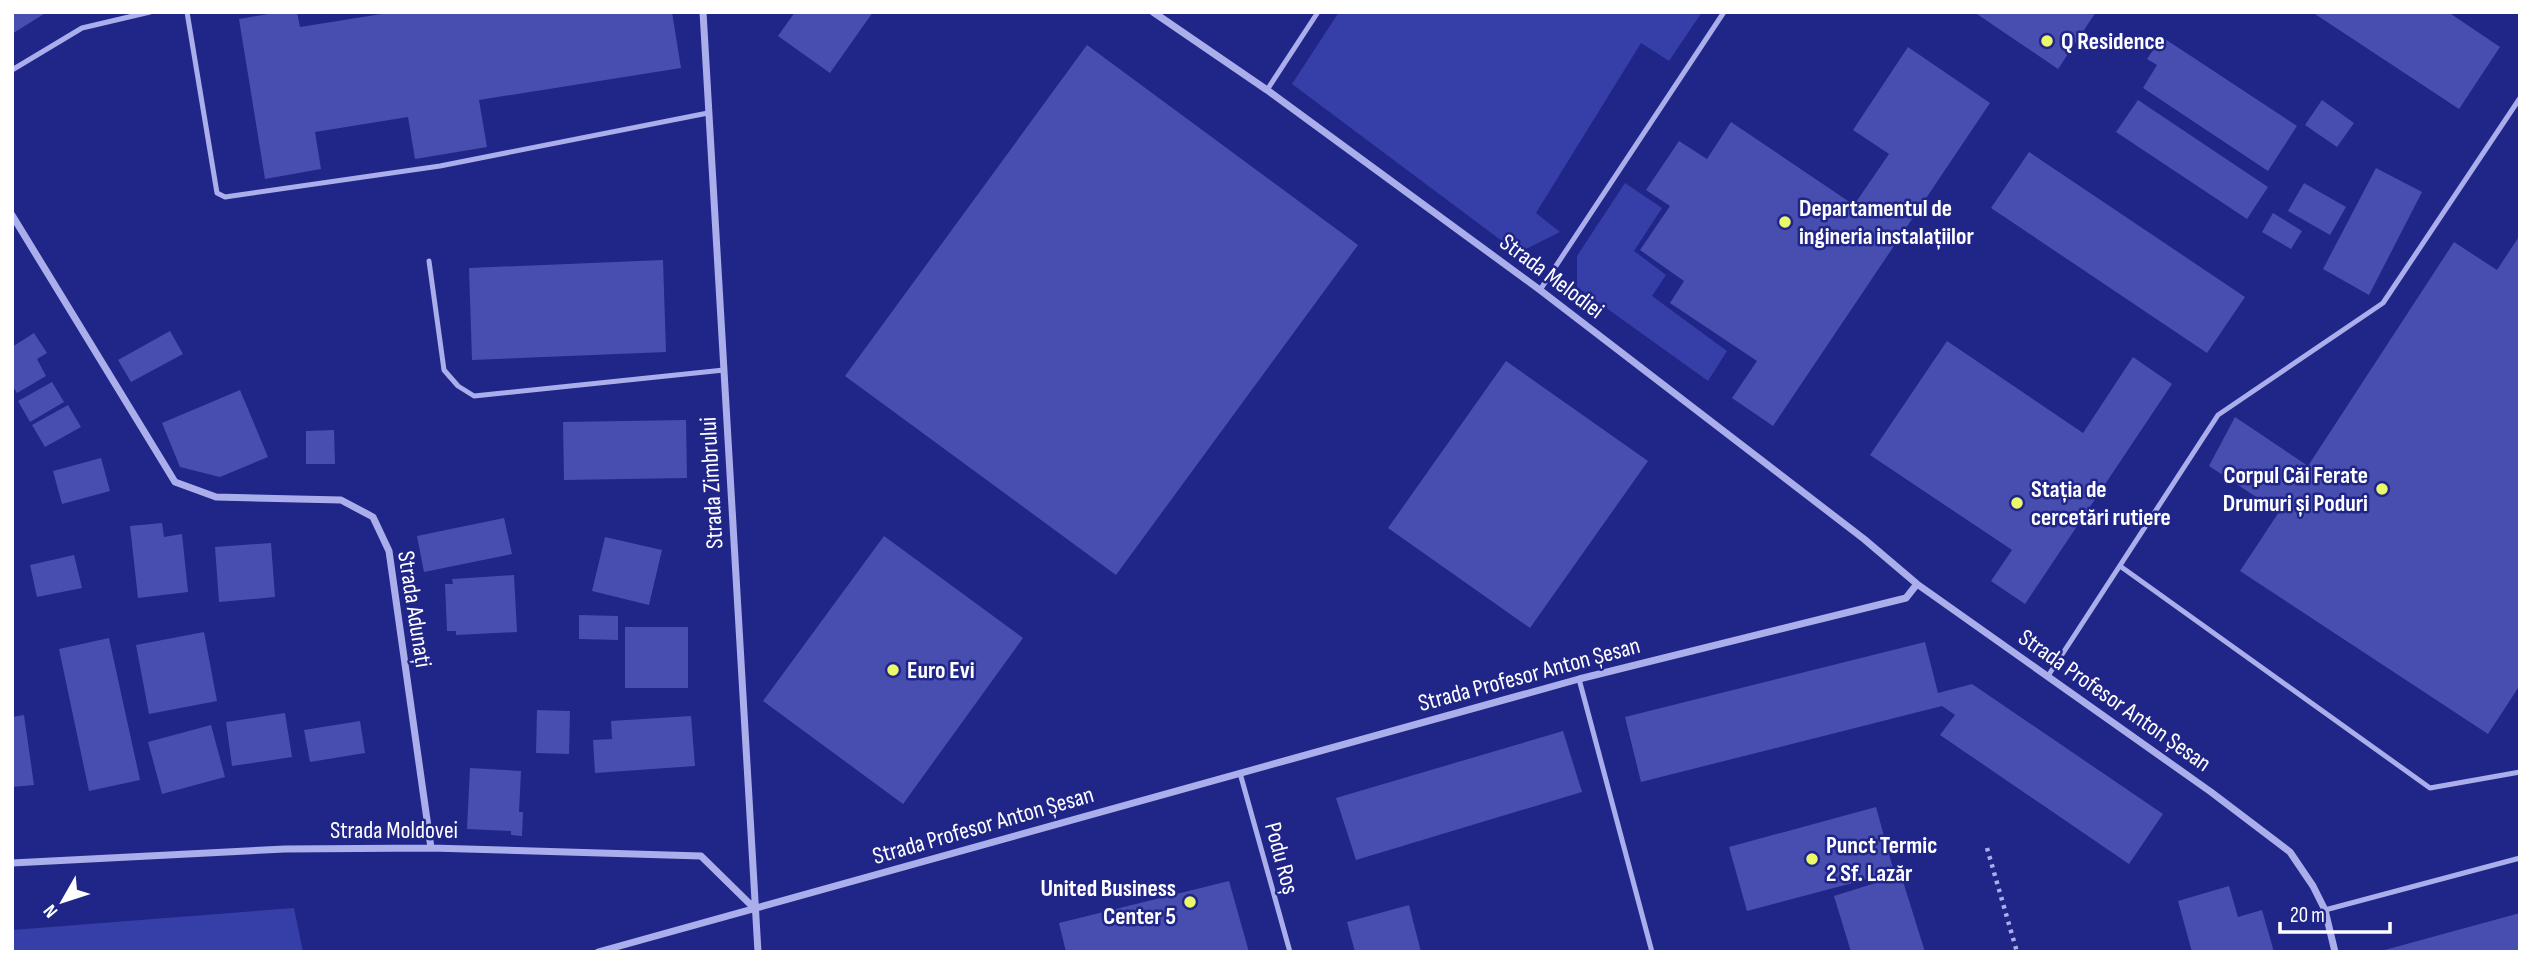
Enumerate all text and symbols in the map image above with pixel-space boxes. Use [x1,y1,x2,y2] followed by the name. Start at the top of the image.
[2061,27,2165,56] place label: Q Residence
[2039,33,2055,49] marker: Q Residence
[1799,194,1974,251] place label: Departamentul de ingineria instalațiilor
[1777,214,1793,230] marker: Departamentul de ingineria instalațiilor
[1494,228,1610,325] street label: Strada Melodiei
[694,416,729,550] street label: Strada Zimbrului
[2223,461,2368,518] place label: Corpul Căi Ferate Drumuri și Poduri
[2031,475,2171,532] place label: Stația de cercetări rutiere
[2374,481,2390,497] marker: Corpul Căi Ferate Drumuri și Poduri
[2009,495,2025,511] marker: Stația de cercetări rutiere
[391,549,438,669] street label: Strada Adunați
[2013,623,2217,778] street label: Strada Profesor Anton Șesan
[1415,631,1643,718] street label: Strada Profesor Anton Șesan
[907,656,975,685] place label: Euro Evi
[885,662,901,678] marker: Euro Evi
[869,780,1097,871] street label: Strada Profesor Anton Șesan
[330,816,458,845] street label: Strada Moldovei
[1258,819,1305,897] street label: Podu Roș
[1826,831,1937,888] place label: Punct Termic 2 Sf. Lazăr
[1804,851,1820,867] marker: Punct Termic 2 Sf. Lazăr
[28,866,98,936] north arrow
[1041,874,1176,931] place label: United Business Center 5
[2280,890,2390,934] scale bar
[1182,894,1198,910] marker: United Business Center 5
[39,900,63,922] text: N
[2290,903,2325,928] text: 20 m

